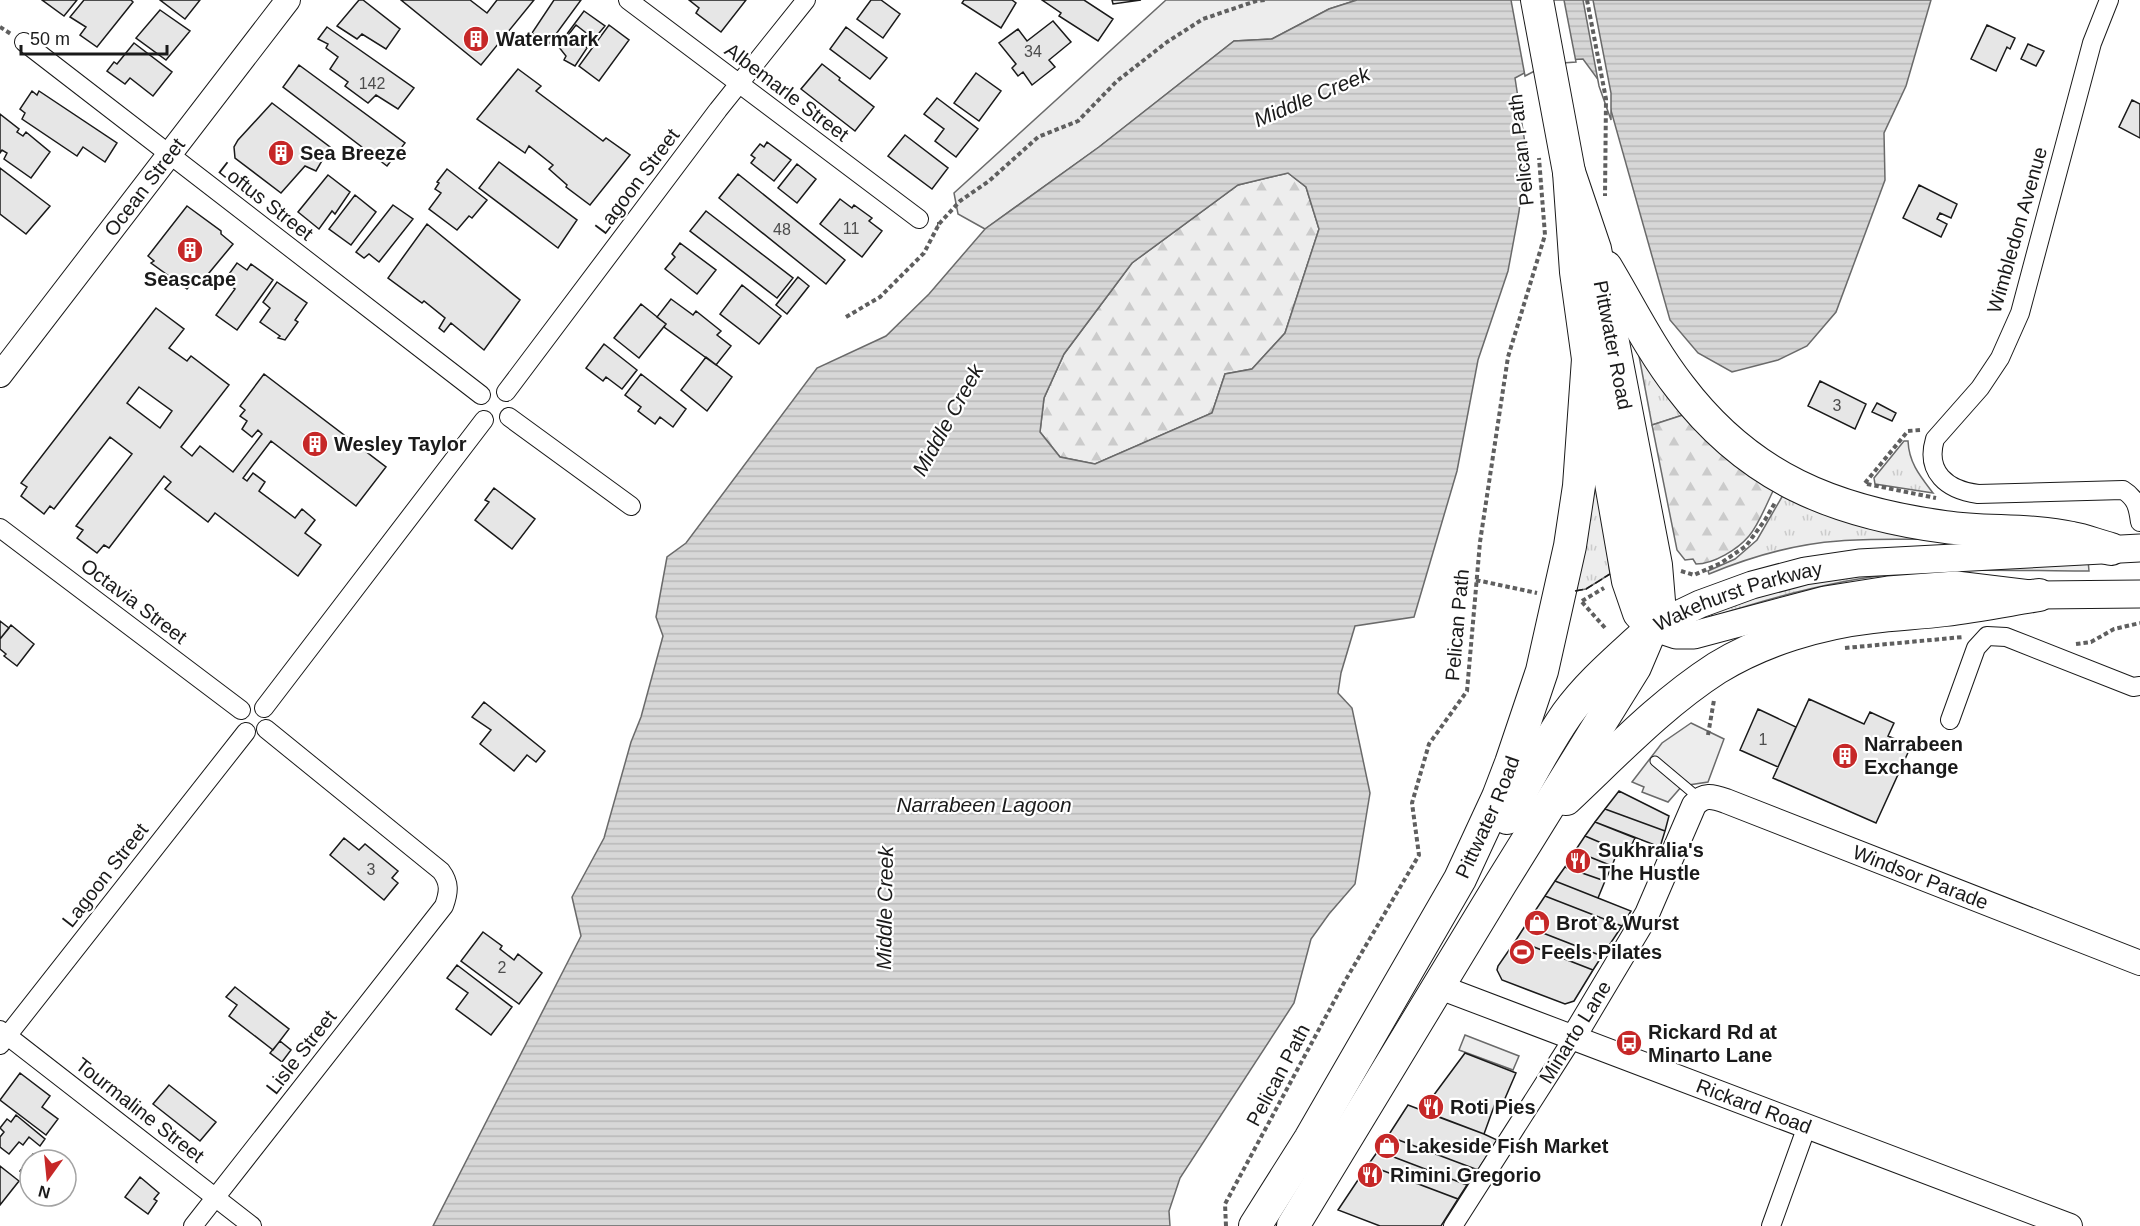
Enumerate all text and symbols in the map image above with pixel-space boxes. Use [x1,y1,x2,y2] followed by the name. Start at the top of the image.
[21,18,166,56] scale bar
[461,24,491,54] building icon: Watermark
[496,28,600,50] place label: Watermark
[30,29,70,49] text: 50 m
[721,38,853,146] street label: Albemarle Street
[1024,43,1042,60] house number: 34
[1250,61,1375,131] water label: Middle Creek
[359,75,385,92] house number: 142
[1504,93,1538,207] street label: Pelican Path
[590,124,684,238] street label: Lagoon Street
[100,133,189,240] street label: Ocean Street
[266,138,296,168] building icon: Sea Breeze
[300,142,407,164] place label: Sea Breeze
[1983,144,2051,316] street label: Wimbledon Avenue
[215,157,318,245] street label: Loftus Street
[843,220,859,237] house number: 11
[773,221,791,238] house number: 48
[175,235,205,265] building icon: Seascape
[144,268,236,290] place label: Seascape
[1590,279,1636,411] street label: Pittwater Road
[908,359,988,479] water label: Middle Creek
[1833,397,1842,414] house number: 3
[300,429,330,459] building icon: Wesley Taylor
[334,433,467,455] place label: Wesley Taylor
[77,554,192,648] street label: Octavia Street
[1650,558,1824,635] street label: Wakehurst Parkway
[1441,568,1473,682] street label: Pelican Path
[1759,731,1768,748] house number: 1
[1864,733,1963,778] place label: Narrabeen Exchange
[1830,741,1860,771] building icon: Narrabeen Exchange
[1451,753,1524,882] street label: Pittwater Road
[896,793,1072,816] water label: Narrabeen Lagoon
[58,818,153,931] street label: Lagoon Street
[1598,839,1704,884] place label: Sukhralia's The Hustle
[1850,841,1991,913] street label: Windsor Parade
[872,844,897,970] water label: Middle Creek
[1563,846,1593,876] restaurant icon: Sukhralia's The Hustle
[367,861,376,878] house number: 3
[1522,908,1552,938] shop icon: Brot & Wurst
[1556,912,1679,934] place label: Brot & Wurst
[1507,937,1537,967] sports icon: Feels Pilates
[1541,941,1662,963] place label: Feels Pilates
[498,959,507,976] house number: 2
[1535,977,1615,1087] street label: Minarto Lane
[262,1005,341,1098] street label: Lisle Street
[1242,1020,1314,1130] street label: Pelican Path
[1648,1021,1777,1066] place label: Rickard Rd at Minarto Lane
[1614,1028,1644,1058] bus stop icon: Rickard Rd at Minarto Lane
[71,1053,209,1167] street label: Tourmaline Street
[1693,1074,1815,1138] street label: Rickard Road
[1416,1092,1446,1122] restaurant icon: Roti Pies
[1450,1096,1536,1118] place label: Roti Pies
[1372,1131,1402,1161] shop icon: Lakeside Fish Market
[1406,1135,1609,1157] place label: Lakeside Fish Market
[18,1148,78,1208] north arrow
[1355,1160,1385,1190] restaurant icon: Rimini Gregorio
[1390,1164,1541,1186] place label: Rimini Gregorio
[36,1182,52,1202] text: N

